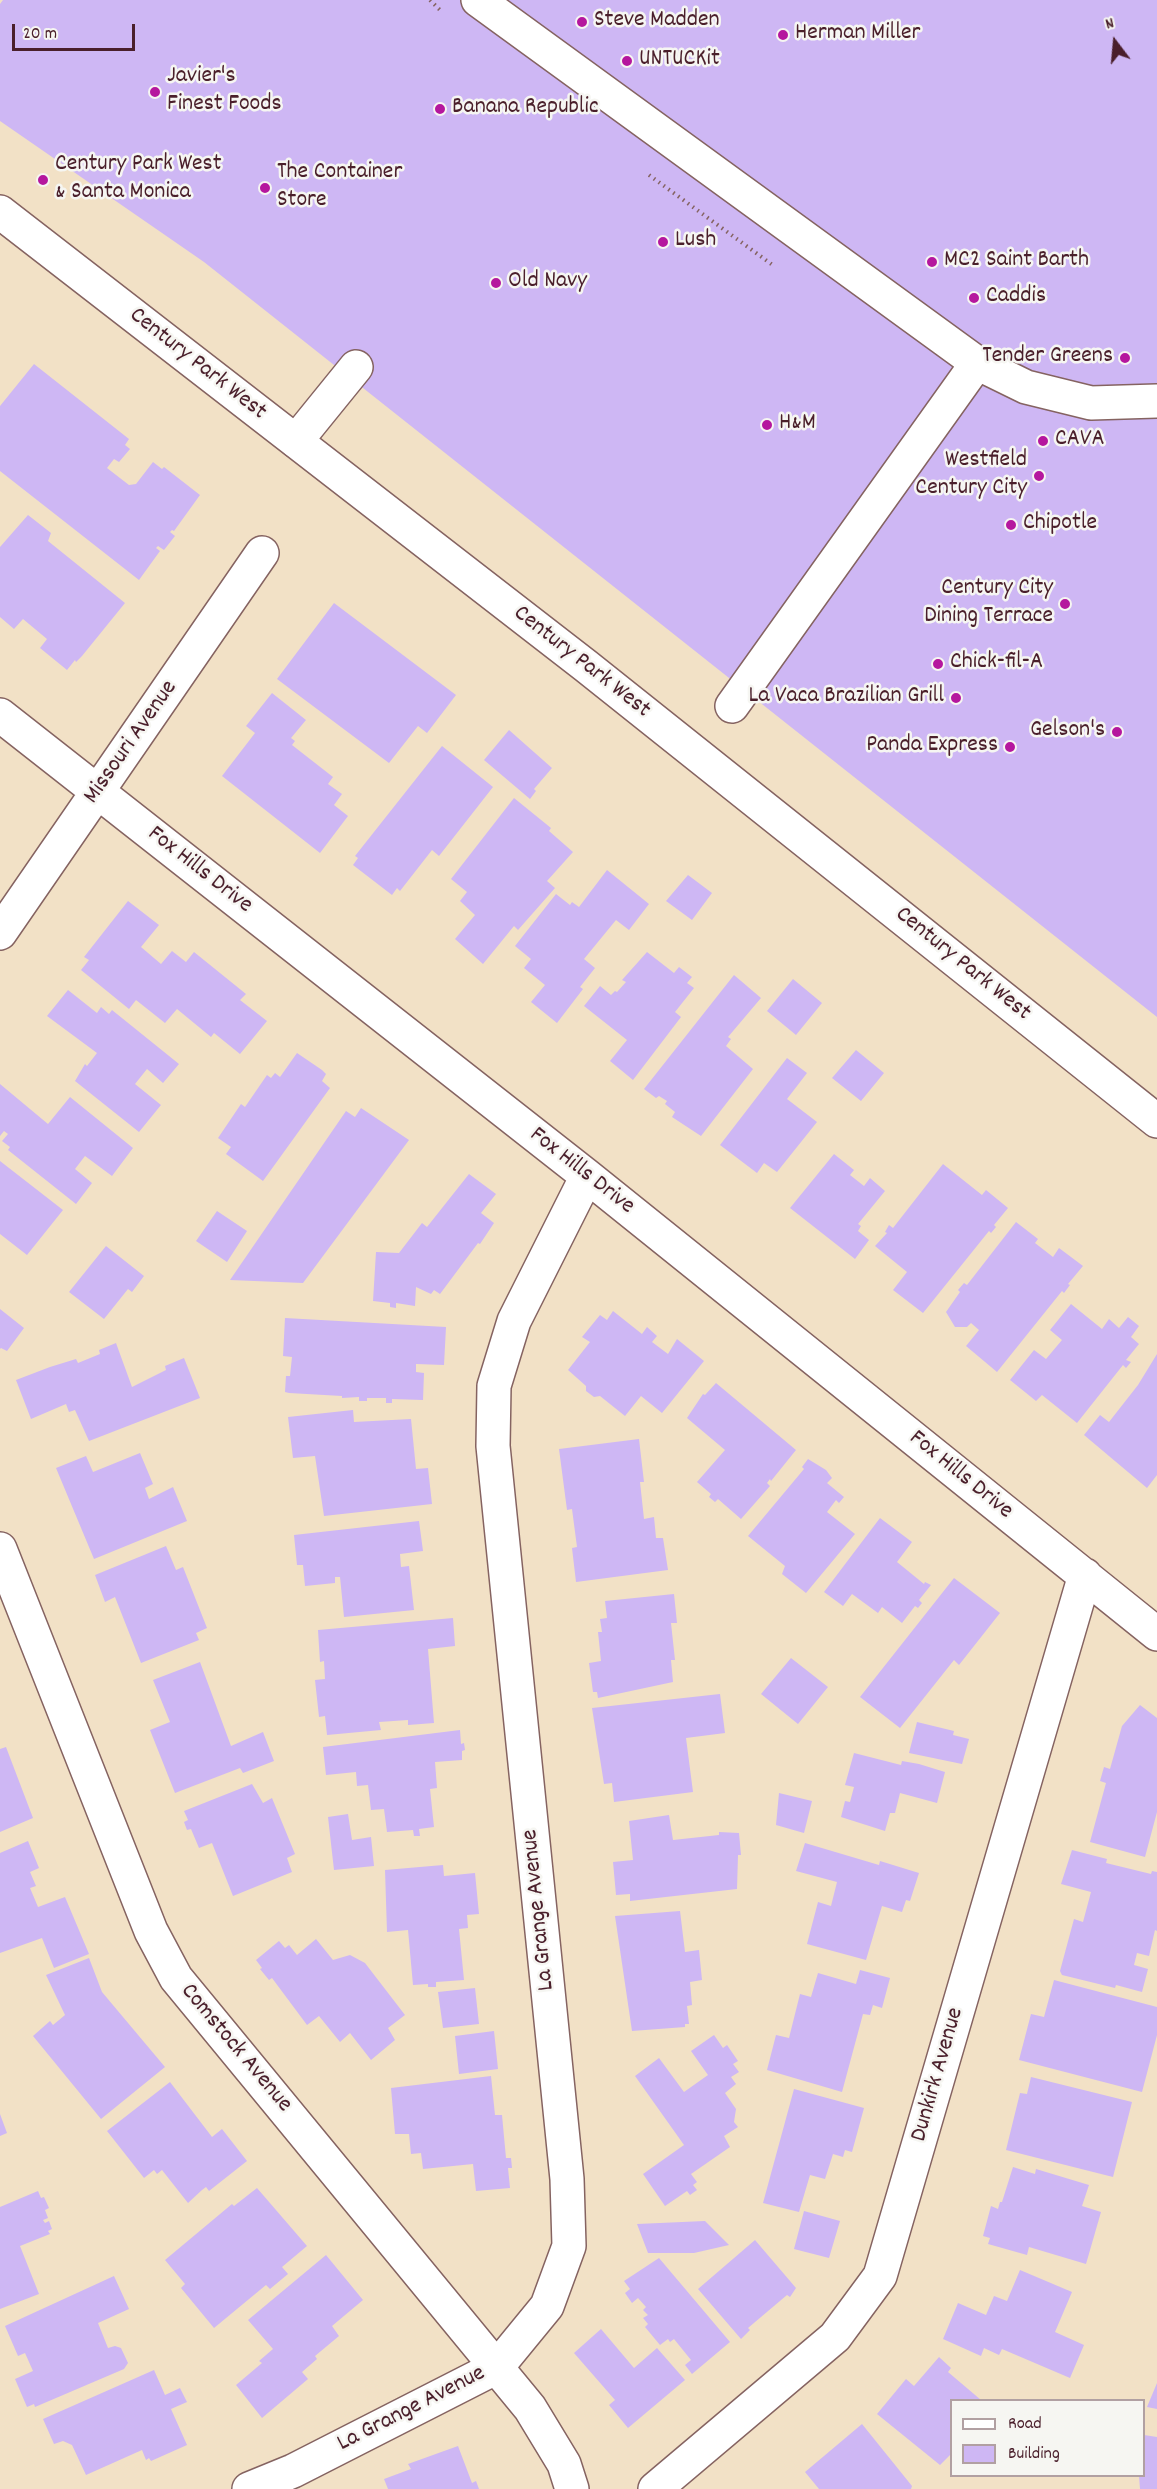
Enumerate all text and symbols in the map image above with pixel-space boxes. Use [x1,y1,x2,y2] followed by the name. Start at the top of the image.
[594,8,720,36] place label: Steve Madden
[15,12,138,50] scale bar
[1085,12,1145,72] north arrow
[1103,12,1117,36] text: N
[575,15,589,29] marker: Steve Madden
[795,21,920,49] place label: Herman Miller
[23,22,57,47] text: 20 m
[776,28,790,42] marker: Herman Miller
[639,47,720,75] place label: UNTUCKit
[620,54,634,68] marker: UNTUCKit
[167,64,282,120] place label: Javier's Finest Foods
[148,85,162,99] marker: Javier's Finest Foods
[452,95,599,123] place label: Banana Republic
[433,102,447,116] marker: Banana Republic
[55,152,222,208] place label: Century Park West & Santa Monica
[277,160,402,216] place label: The Container Store
[36,173,50,187] marker: Century Park West & Santa Monica
[258,181,272,195] marker: The Container Store
[675,228,716,256] place label: Lush
[656,235,670,249] marker: Lush
[944,248,1089,276] place label: MC2 Saint Barth
[925,255,939,269] marker: MC2 Saint Barth
[508,269,587,297] place label: Old Navy
[489,276,503,290] marker: Old Navy
[986,284,1046,312] place label: Caddis
[967,291,981,305] marker: Caddis
[123,302,271,428] street label: Century Park West
[982,344,1113,372] place label: Tender Greens
[1118,351,1132,365] marker: Tender Greens
[779,411,816,439] place label: H&M
[760,418,774,432] marker: H&M
[1055,427,1105,455] place label: CAVA
[1036,434,1050,448] marker: CAVA
[915,448,1027,504] place label: Westfield Century City
[1032,469,1046,483] marker: Westfield Century City
[1023,511,1097,539] place label: Chipotle
[1004,518,1018,532] marker: Chipotle
[924,576,1053,632] place label: Century City Dining Terrace
[1058,597,1072,611] marker: Century City Dining Terrace
[507,600,655,726] street label: Century Park West
[950,650,1043,678] place label: Chick-fil-A
[931,657,945,671] marker: Chick-fil-A
[79,676,185,810] street label: Missouri Avenue
[748,684,944,712] place label: La Vaca Brazilian Grill
[949,691,963,705] marker: La Vaca Brazilian Grill
[1030,718,1105,746] place label: Gelson's
[1110,725,1124,739] marker: Gelson's
[866,733,998,761] place label: Panda Express
[1003,740,1017,754] marker: Panda Express
[141,821,257,921] street label: Fox Hills Drive
[888,901,1036,1029] street label: Century Park West
[523,1122,639,1222] street label: Fox Hills Drive
[902,1425,1018,1527] street label: Fox Hills Drive
[517,1828,563,1992] street label: La Grange Avenue
[173,1979,297,2119] street label: Comstock Avenue
[906,2005,972,2145] street label: Dunkirk Avenue
[333,2360,491,2460] street label: La Grange Avenue
[950,2399,1145,2477] legend
[1008,2412,1042,2437] text: Road
[1008,2442,1060,2467] text: Building

